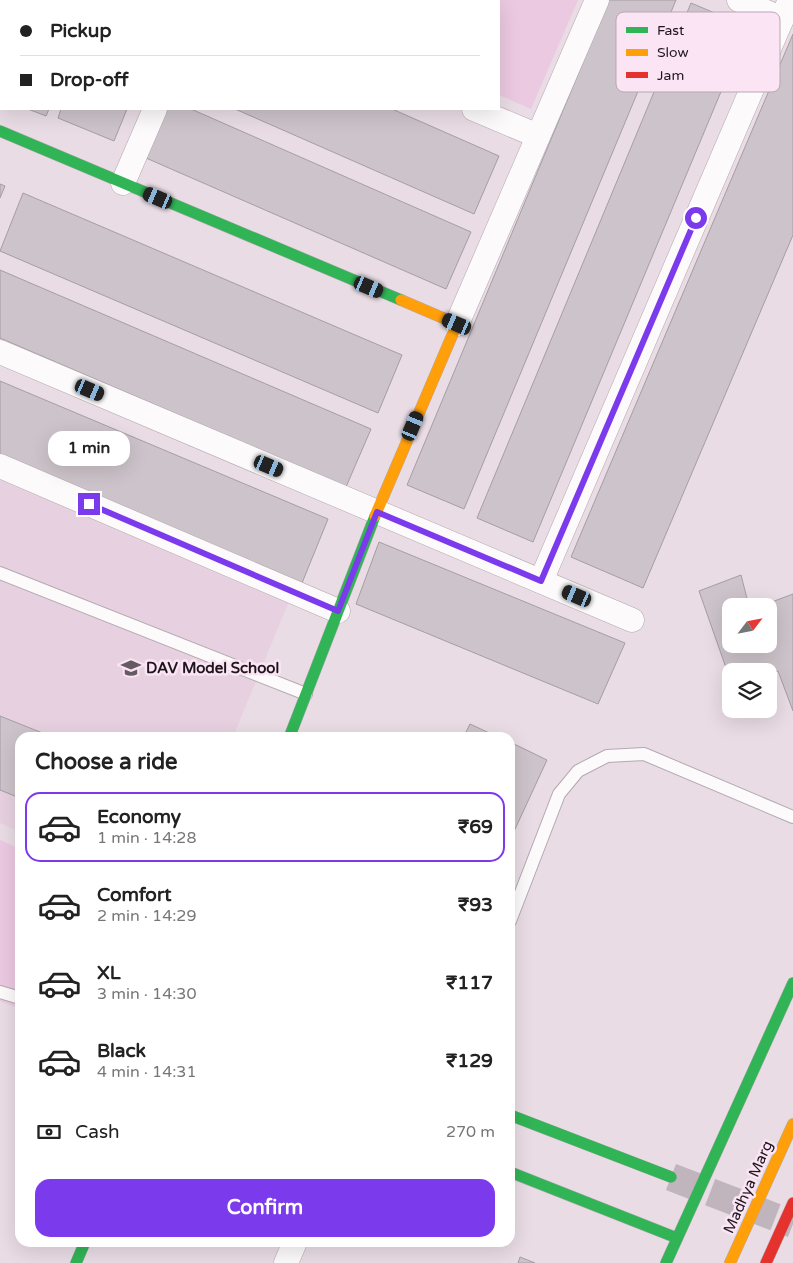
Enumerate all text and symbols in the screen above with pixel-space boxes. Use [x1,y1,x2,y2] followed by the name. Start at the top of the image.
[616,12,780,92] legend
[50,20,111,42] text: Pickup
[657,22,685,39] text: Fast
[657,44,689,61] text: Slow
[657,67,684,84] text: Jam
[50,69,129,91] text: Drop-off
[141,185,174,211] car
[685,207,707,229] route start
[352,274,385,300] car
[440,311,473,337] car
[73,377,106,403] car
[400,409,425,443] car
[48,432,130,466] callout: 1 min
[68,438,110,458] text: 1 min
[252,453,285,479] car
[78,493,100,515] route end
[560,583,593,609] car
[722,598,778,652] north arrow
[722,598,777,718] map controls
[120,657,142,679] school or university icon: DAV Model School
[146,659,279,677] place label: DAV Model School
[722,663,777,718] button: layers
[35,749,178,775] text: Choose a ride
[37,805,82,850] icon: car
[97,806,181,828] text: Economy
[458,816,493,838] text: ₹69
[97,828,196,848] text: 1 min · 14:28
[37,883,82,928] icon: car
[97,884,171,906] text: Comfort
[458,894,493,916] text: ₹93
[97,906,196,926] text: 2 min · 14:29
[37,961,82,1006] icon: car
[97,962,121,984] text: XL
[446,972,493,994] text: ₹117
[97,984,196,1004] text: 3 min · 14:30
[37,1039,82,1084] icon: car
[97,1040,146,1062] text: Black
[446,1050,493,1072] text: ₹129
[97,1062,196,1082] text: 4 min · 14:31
[35,1118,63,1146] icon: cash
[75,1121,120,1143] text: Cash
[446,1122,495,1142] text: 270 m
[720,1138,776,1236] street label: Madhya Marg
[35,1179,495,1237] button: Confirm

